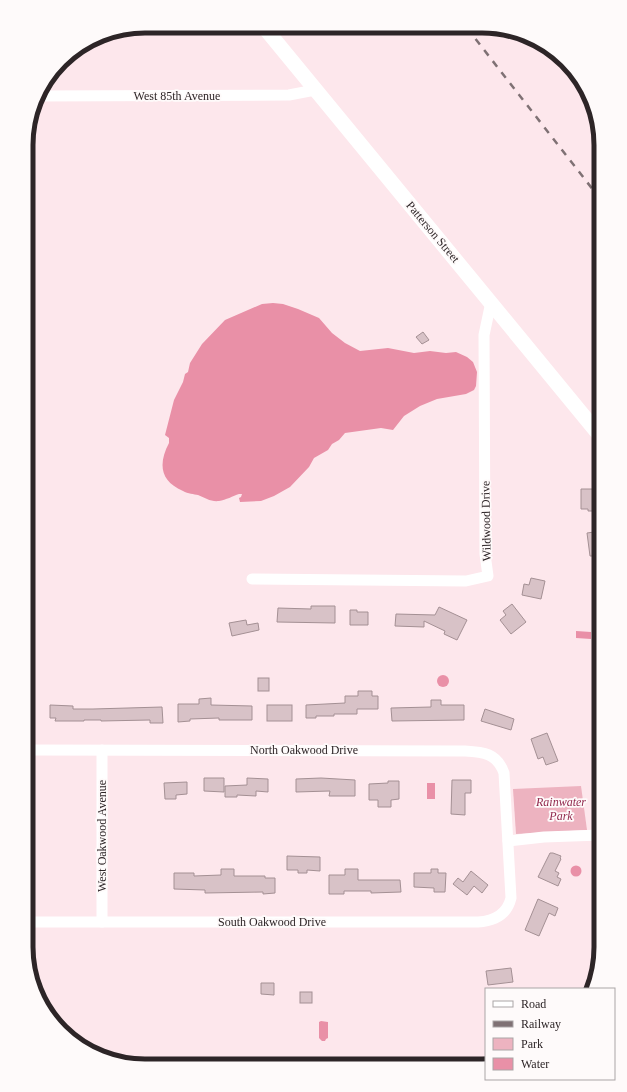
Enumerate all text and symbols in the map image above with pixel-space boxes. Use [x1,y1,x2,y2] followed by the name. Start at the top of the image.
[134,89,220,103] street label: West 85th Avenue
[403,199,463,266] street label: Patterson Street
[478,481,494,561] street label: Wildwood Drive
[250,743,358,757] street label: North Oakwood Drive
[95,780,109,892] street label: West Oakwood Avenue
[535,795,586,823] park label: Rainwater Park
[218,915,326,929] street label: South Oakwood Drive
[485,988,615,1080] legend
[521,997,546,1011] text: Road
[521,1017,561,1031] text: Railway
[521,1037,543,1051] text: Park
[521,1057,549,1071] text: Water

